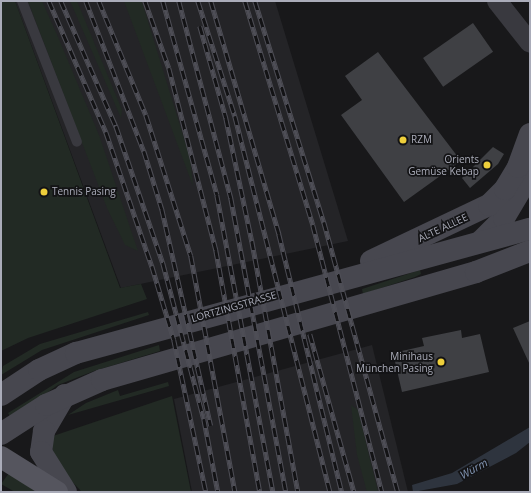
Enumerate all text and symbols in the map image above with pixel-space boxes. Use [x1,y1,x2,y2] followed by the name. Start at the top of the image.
[411,134,432,146] place label: RZM
[398,135,408,145] marker: RZM
[408,153,479,176] place label: Orients Gemüse Kebap
[482,160,492,170] marker: Orients Gemüse Kebap
[52,186,116,198] place label: Tennis Pasing
[39,187,49,197] marker: Tennis Pasing
[416,211,470,245] street label: ALTE ALLEE
[190,289,278,325] street label: LORTZINGSTRASSE
[356,350,433,374] place label: Minihaus München Pasing
[436,357,446,367] marker: Minihaus München Pasing
[458,456,490,482] water label: Würm

